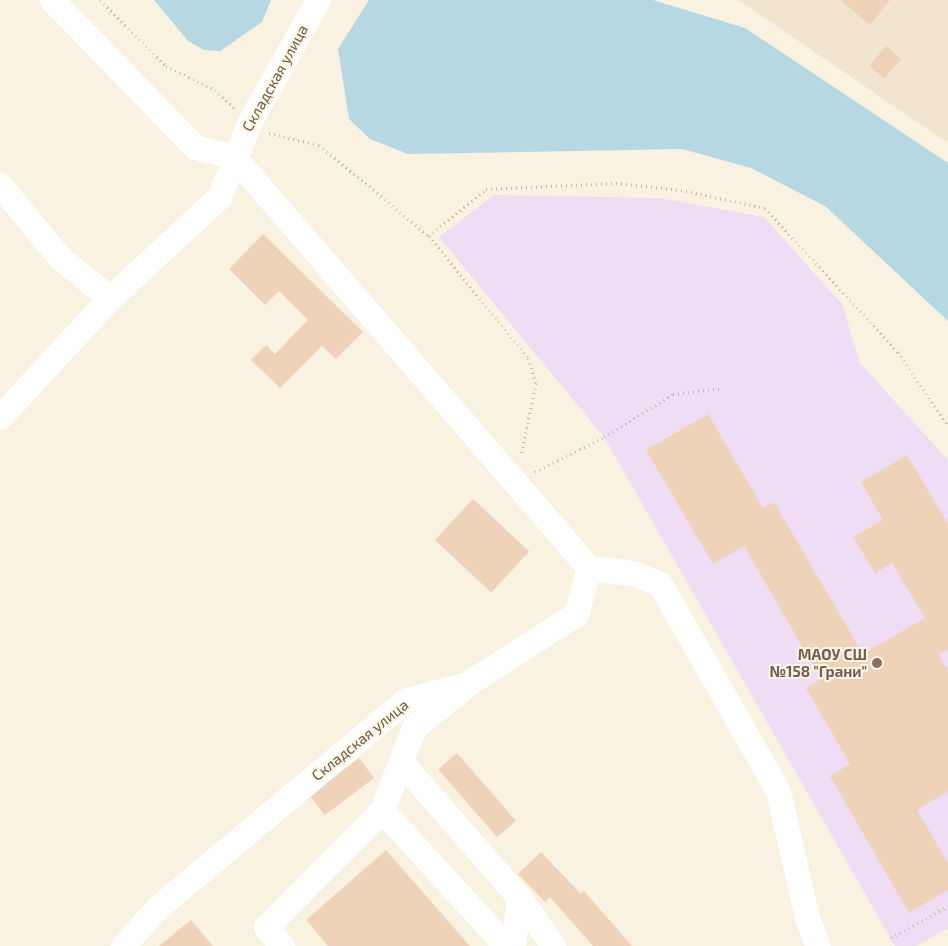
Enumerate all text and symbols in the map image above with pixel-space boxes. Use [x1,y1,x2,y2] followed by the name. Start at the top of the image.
[238,22,312,134] street label: Складская улица
[769,645,867,680] place label: МАОУ СШ №158 "Грани"
[871,657,883,669] marker: МАОУ СШ №158 "Грани"
[308,696,412,784] street label: Складская улица

